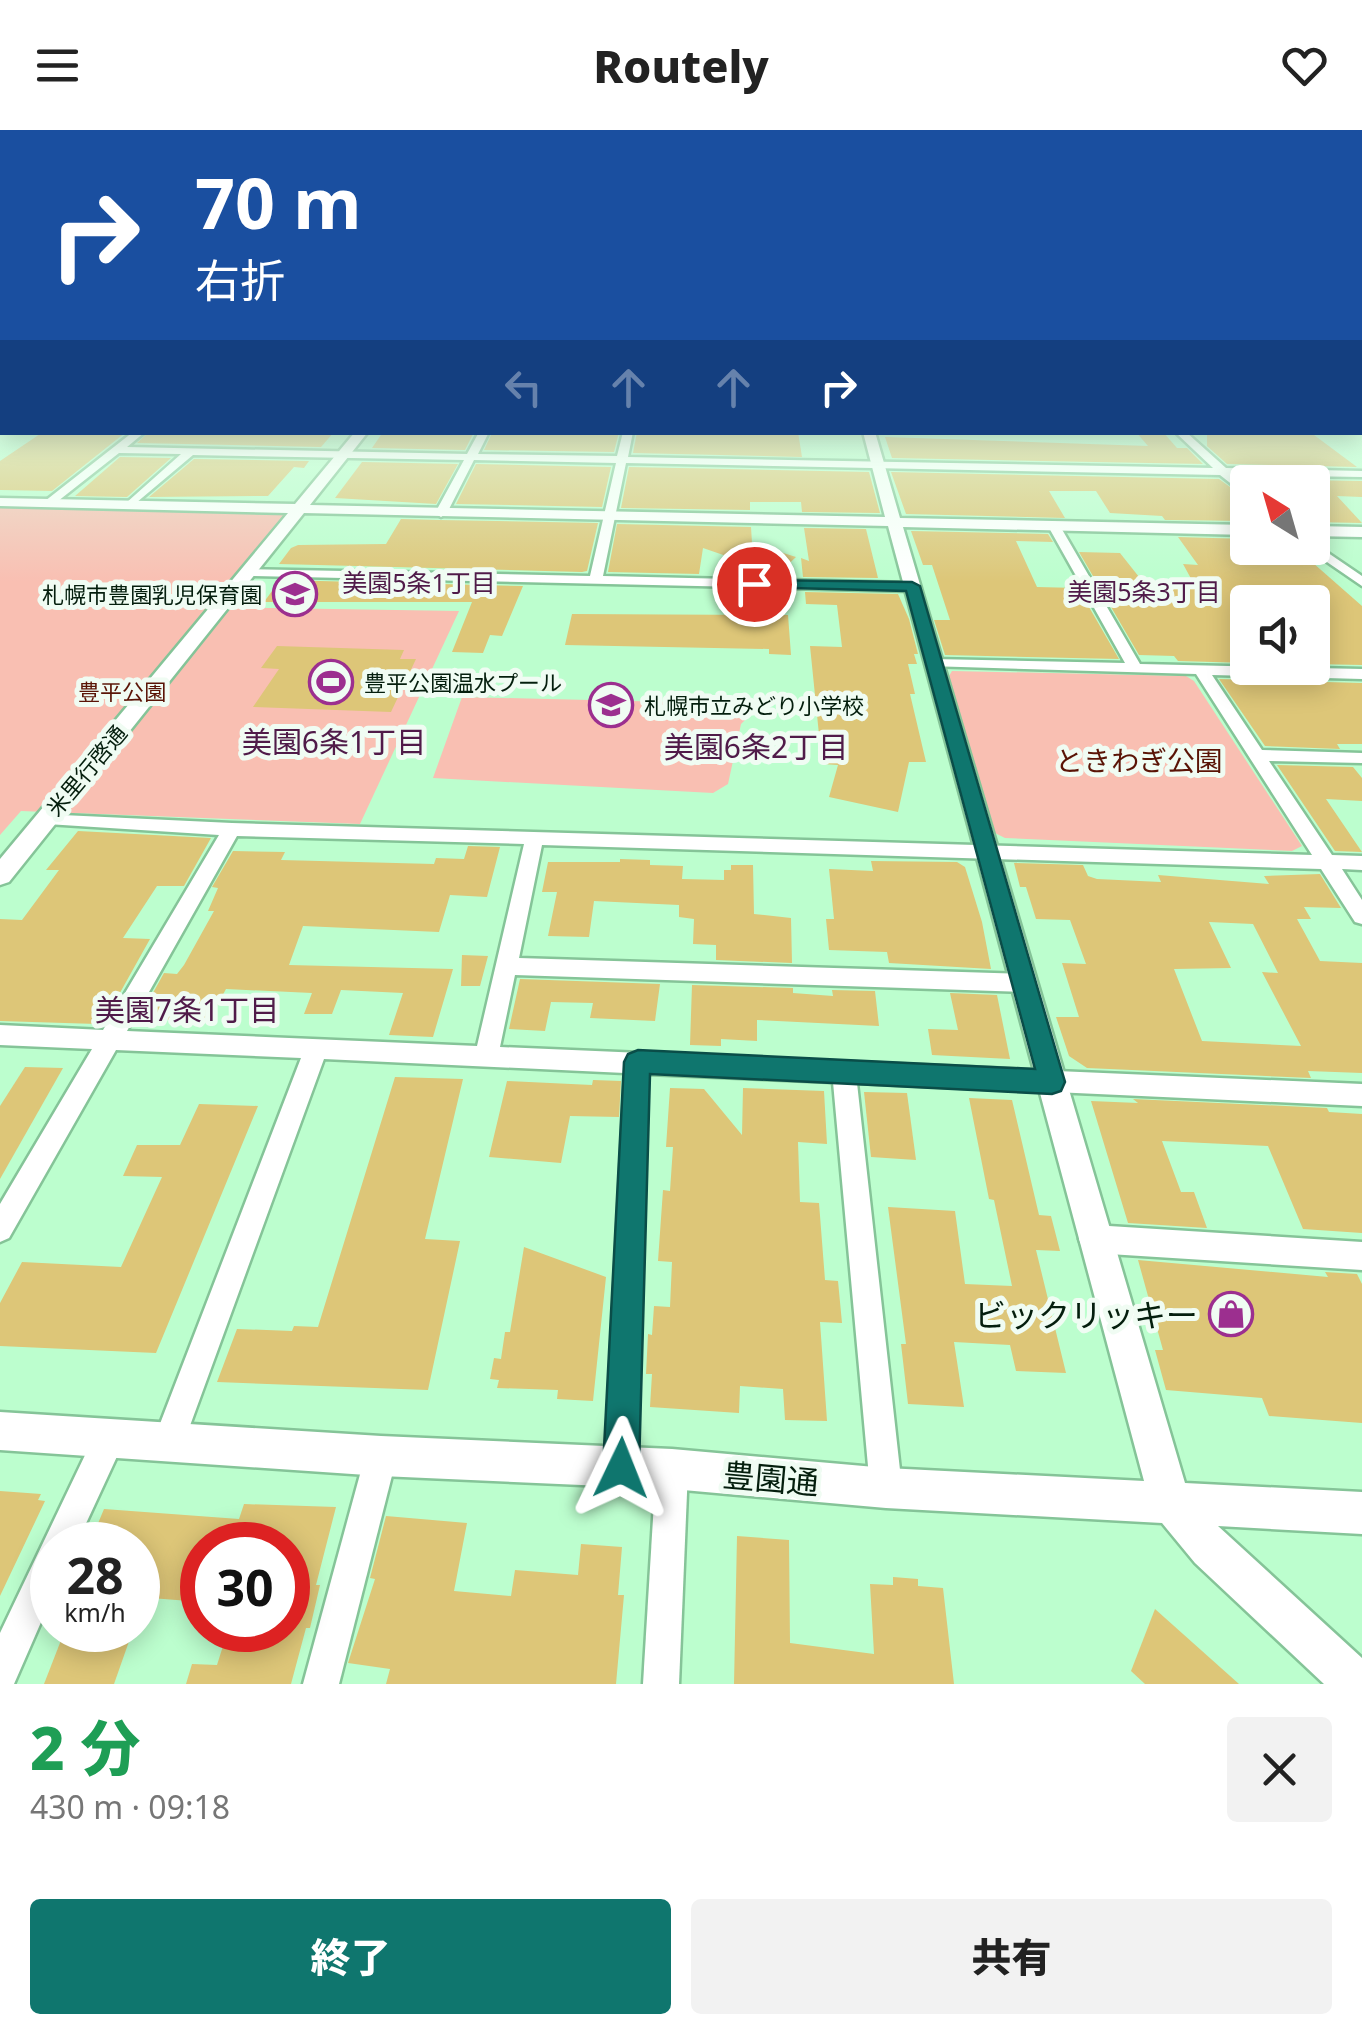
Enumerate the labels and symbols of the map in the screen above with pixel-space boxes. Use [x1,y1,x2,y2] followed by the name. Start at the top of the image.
[1230,465,1330,565] north arrow
[712,542,797,627] pin
[342,565,496,599] district label: 美園5条1丁目
[272,571,318,617] school or university icon: 札幌市豊園乳児保育園
[1067,574,1221,608] district label: 美園5条3丁目
[42,579,262,609] place label: 札幌市豊園乳児保育園
[308,659,354,705] sports icon: 豊平公園温水プール
[364,667,562,697] place label: 豊平公園温水プール
[78,676,166,706] park label: 豊平公園
[588,682,634,728] school or university icon: 札幌市立みどり小学校
[644,690,864,720] place label: 札幌市立みどり小学校
[39,718,133,822] street label: 米里行啓通
[242,721,426,762] district label: 美園6条1丁目
[664,726,848,767] district label: 美園6条2丁目
[1055,741,1223,779] park label: ときわぎ公園
[95,989,279,1030] district label: 美園7条1丁目
[1208,1291,1254,1337] shop icon: ビックリッキー
[974,1293,1198,1336] place label: ビックリッキー
[569,1416,673,1520] position arrow
[721,1452,821,1504] street label: 豊園通
[180,1522,310,1652] speed limit sign: 30

